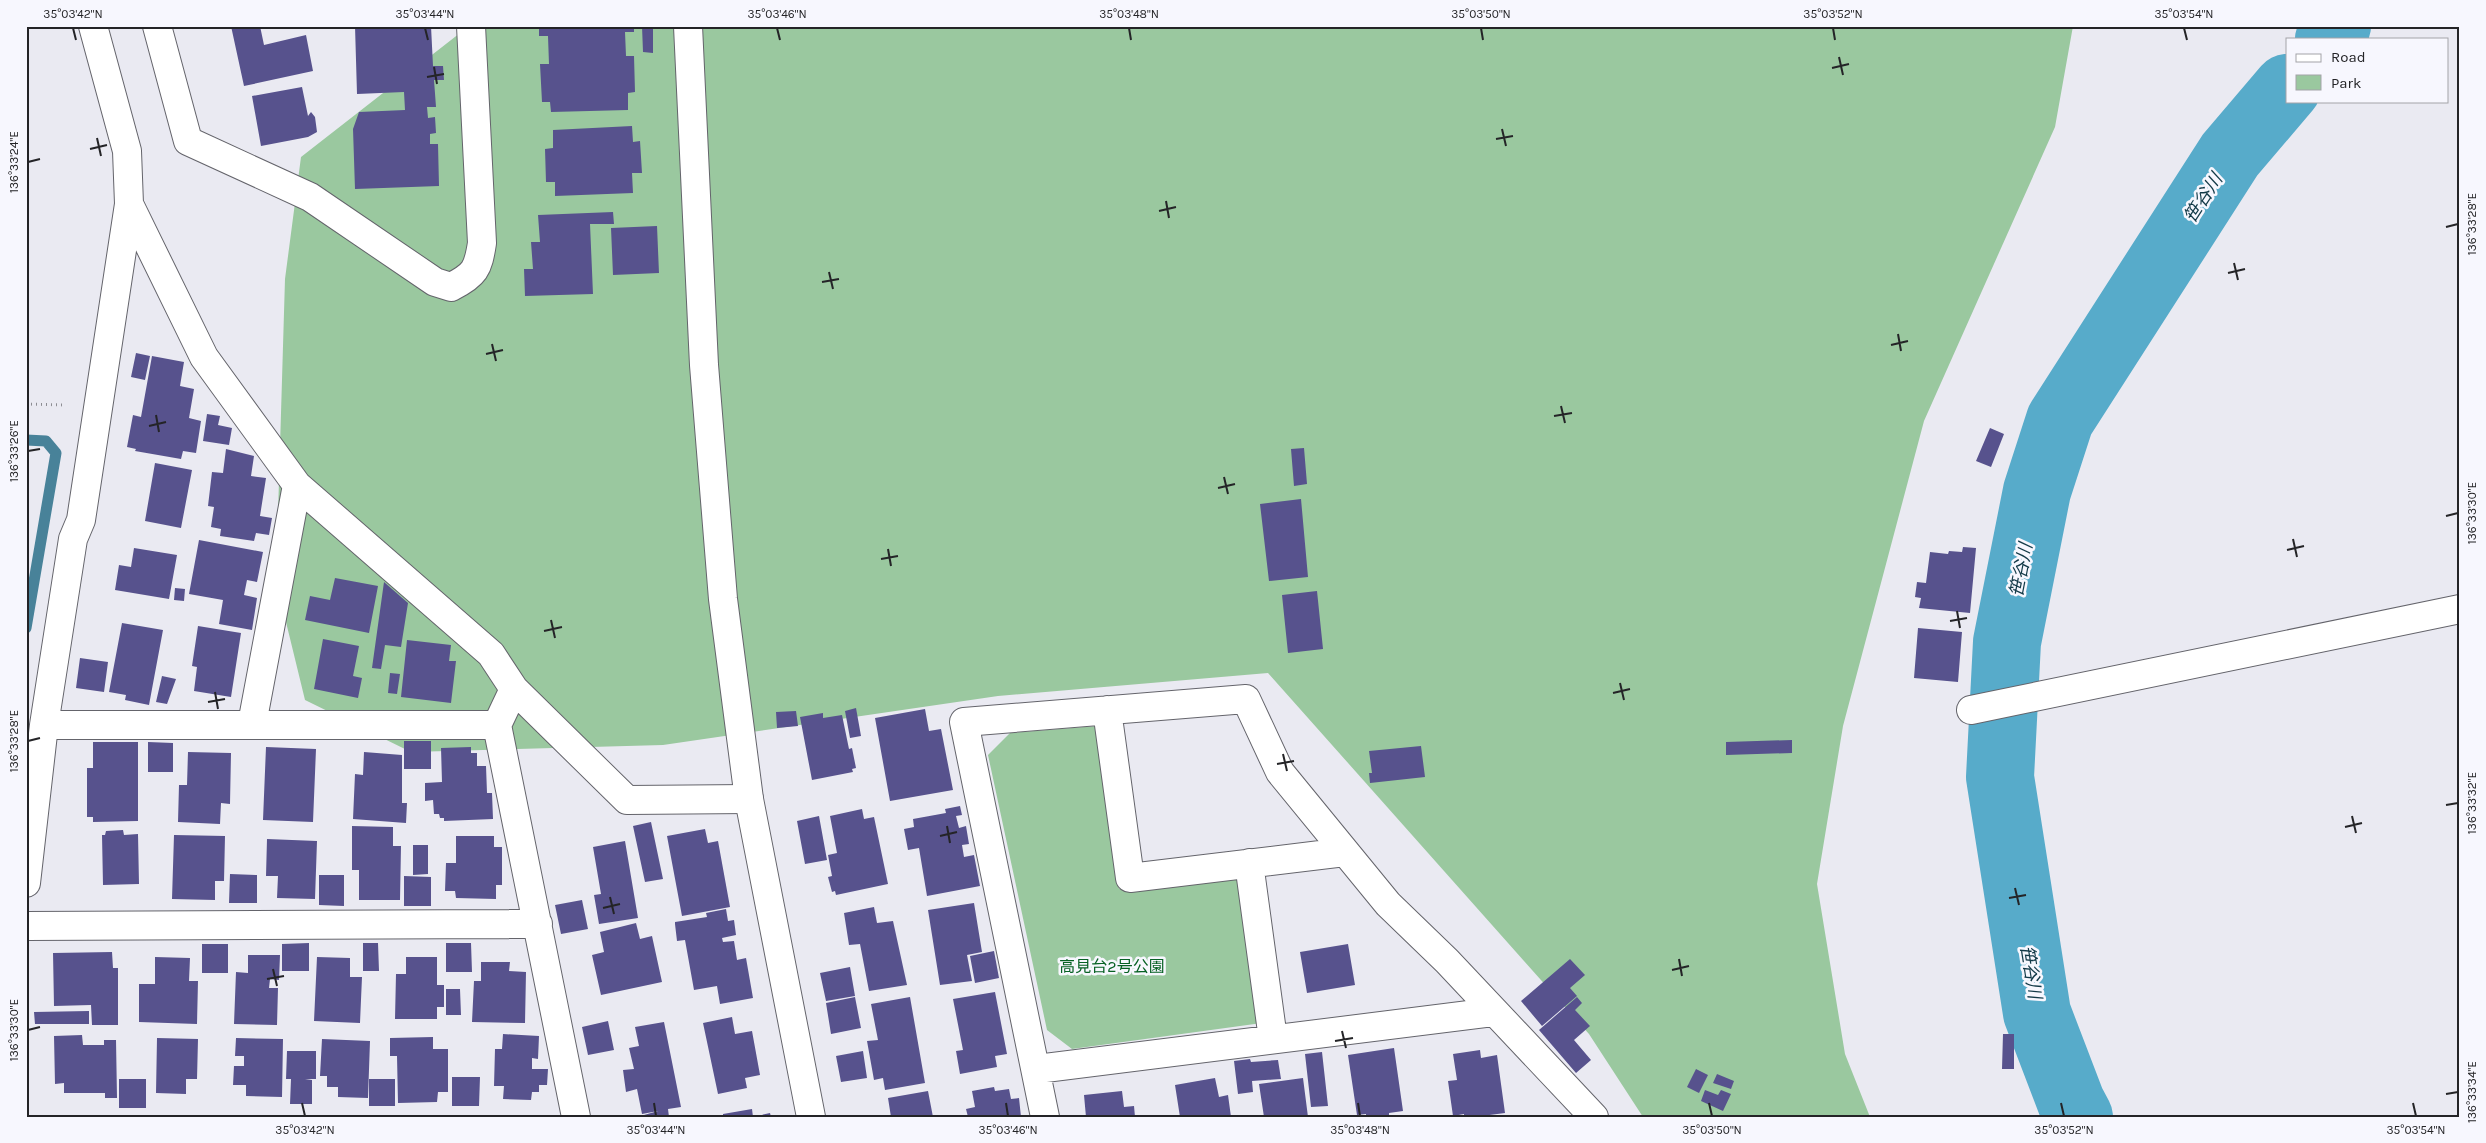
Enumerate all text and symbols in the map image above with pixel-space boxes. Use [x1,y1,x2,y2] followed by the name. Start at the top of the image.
[43,7,103,21] text: 35°03'42"N
[395,7,455,21] text: 35°03'44"N
[747,7,807,21] text: 35°03'46"N
[1099,7,1159,21] text: 35°03'48"N
[1451,7,1511,21] text: 35°03'50"N
[1803,7,1863,21] text: 35°03'52"N
[2154,7,2214,21] text: 35°03'54"N
[2286,38,2448,102] legend
[2331,48,2366,66] text: Road
[2331,74,2361,92] text: Park
[7,131,21,193] text: 136°33'24"E
[2179,168,2228,227] water label: 笹谷川
[2465,193,2479,255] text: 136°33'28"E
[7,420,21,482] text: 136°33'26"E
[2465,482,2479,544] text: 136°33'30"E
[2005,539,2037,599] water label: 笹谷川
[7,710,21,772] text: 136°33'28"E
[2465,772,2479,834] text: 136°33'32"E
[2016,944,2046,1002] water label: 笹谷川
[1059,957,1165,976] park label: 高見台2号公園
[7,999,21,1061] text: 136°33'30"E
[2465,1061,2479,1123] text: 136°33'34"E
[275,1123,335,1137] text: 35°03'42"N
[626,1123,686,1137] text: 35°03'44"N
[978,1123,1038,1137] text: 35°03'46"N
[1330,1123,1390,1137] text: 35°03'48"N
[1682,1123,1742,1137] text: 35°03'50"N
[2034,1123,2094,1137] text: 35°03'52"N
[2386,1123,2446,1137] text: 35°03'54"N

